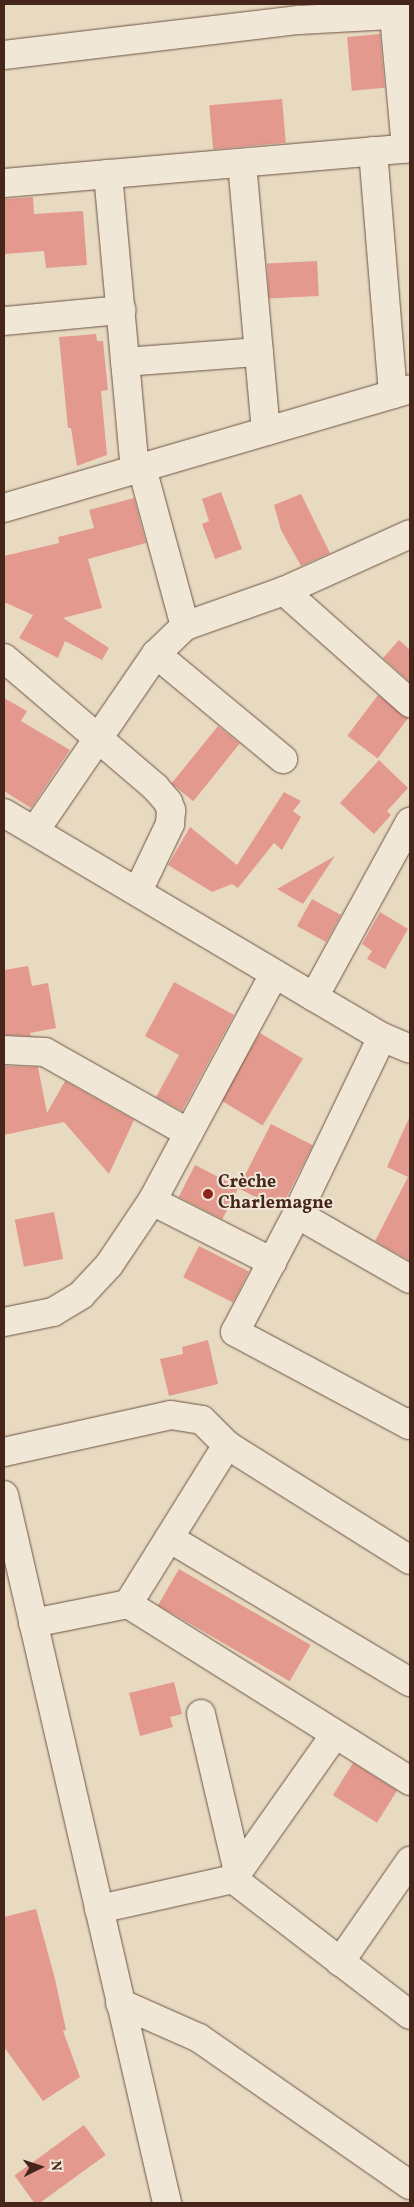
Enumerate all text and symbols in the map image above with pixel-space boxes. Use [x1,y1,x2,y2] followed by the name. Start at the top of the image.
[218,1173,333,1216] place label: Crèche Charlemagne
[202,1188,214,1200] marker: Crèche Charlemagne
[15,2142,65,2192] north arrow
[46,2160,65,2172] text: N

